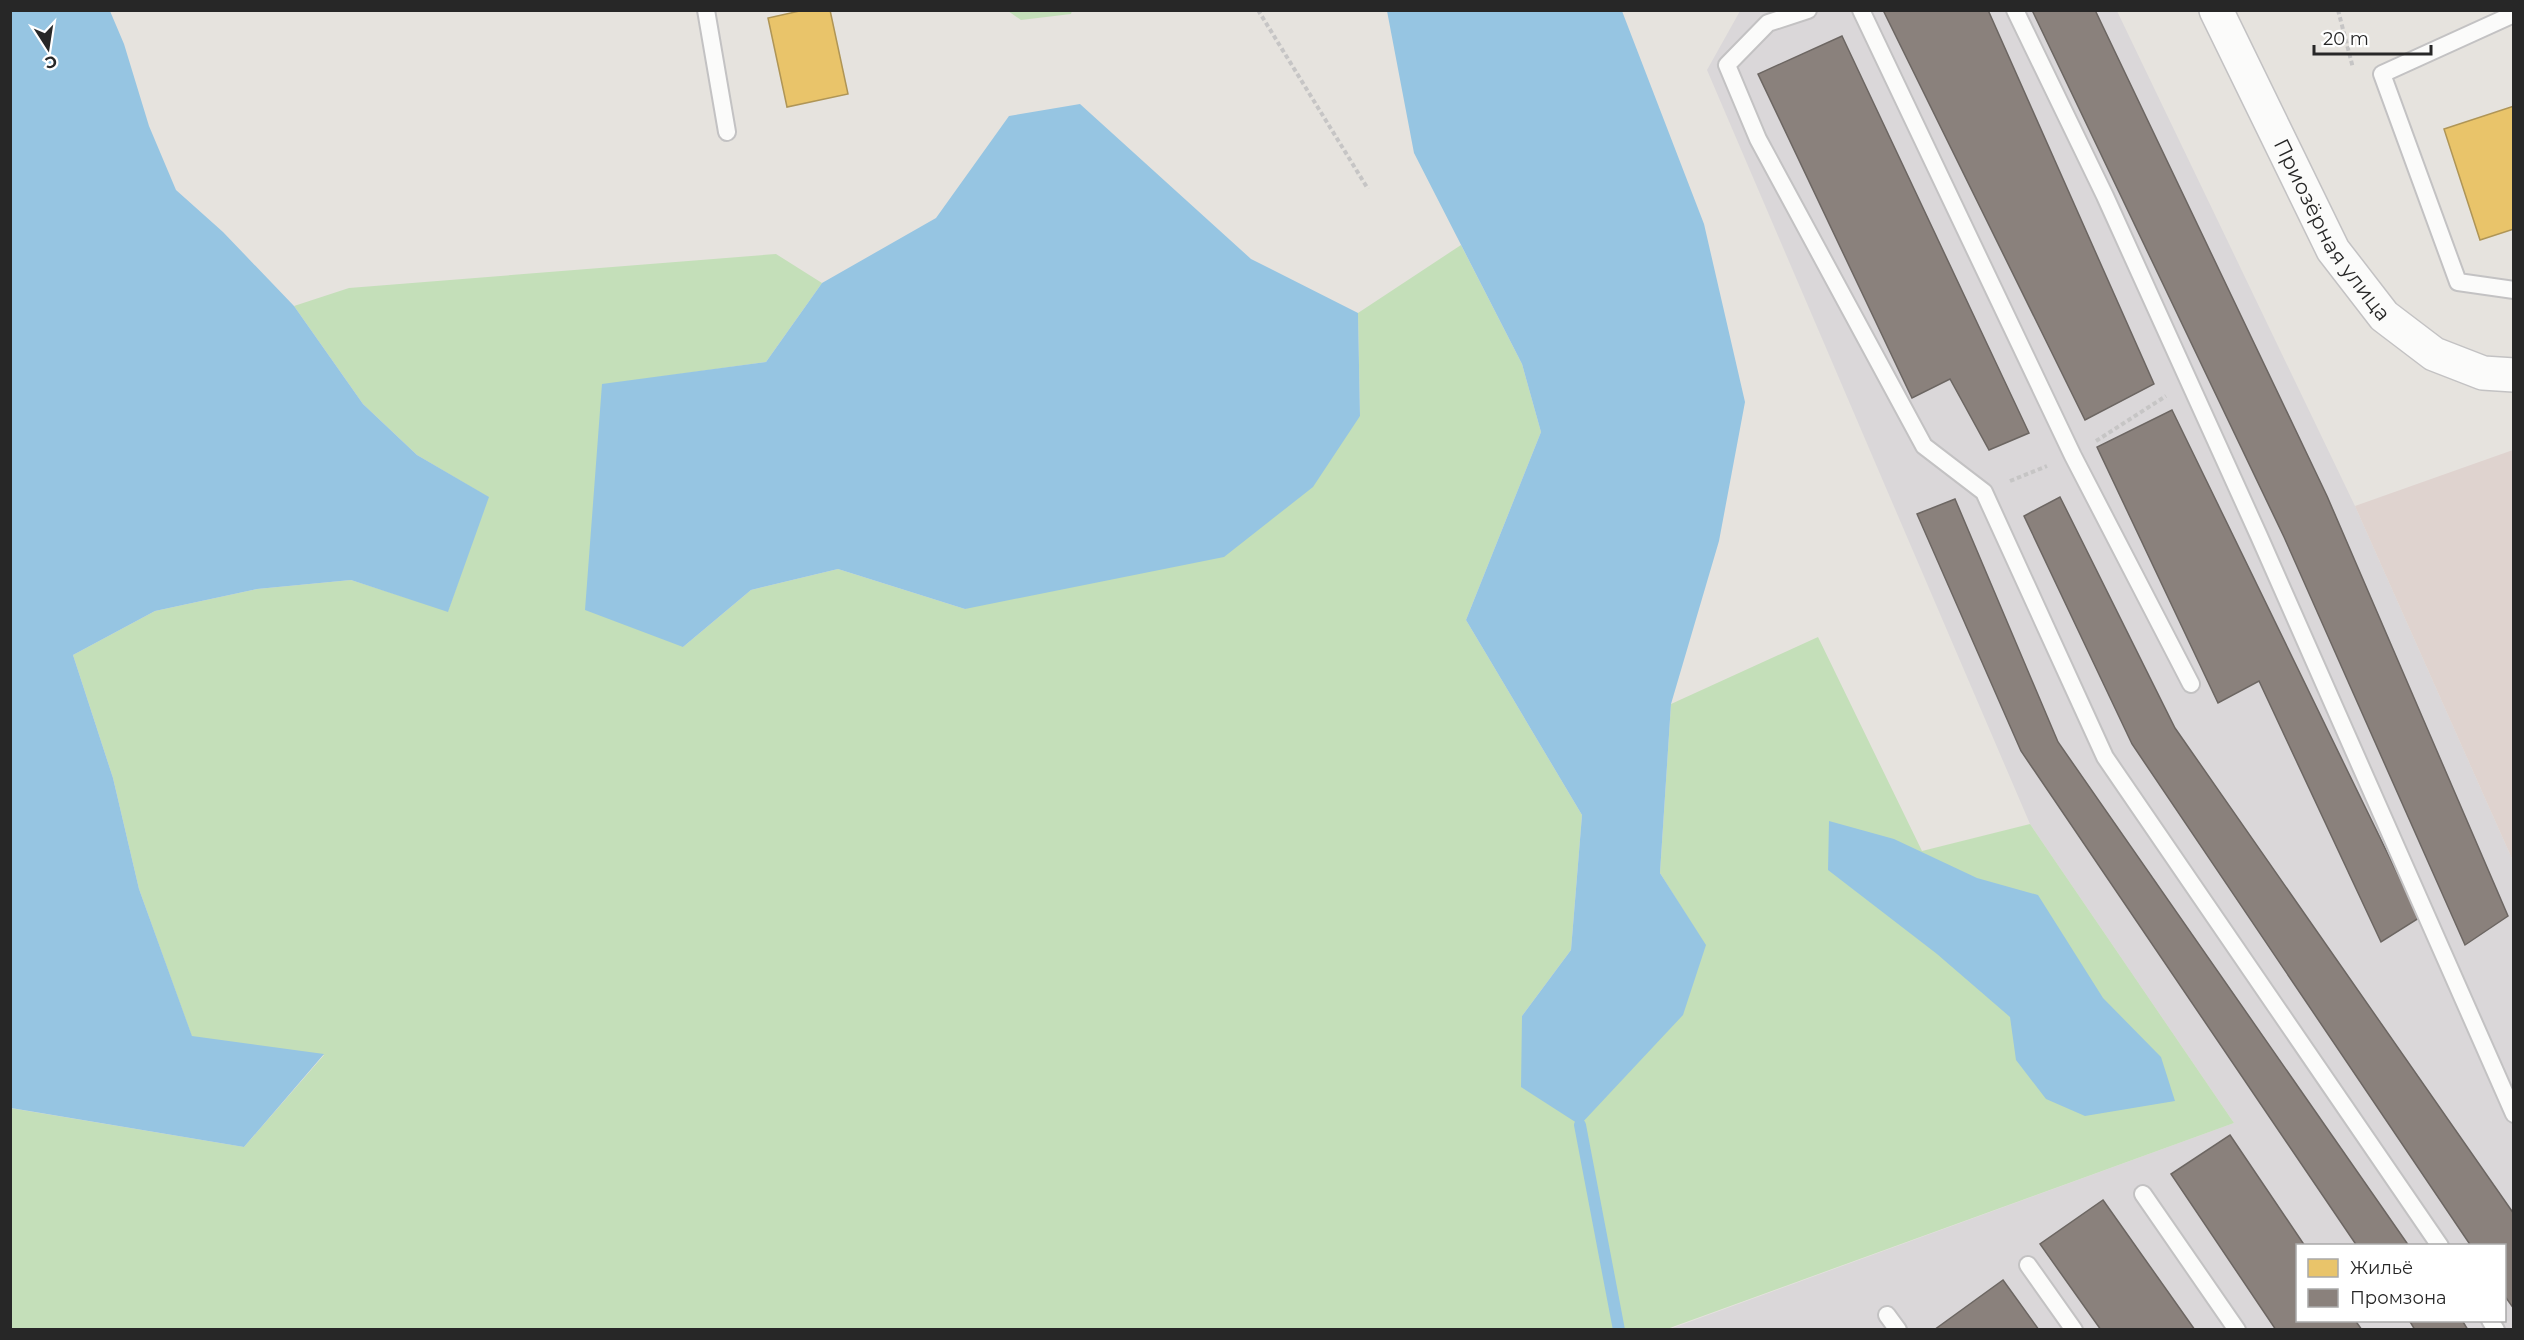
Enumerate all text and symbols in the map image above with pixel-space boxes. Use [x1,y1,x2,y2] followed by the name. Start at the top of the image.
[18,18,78,78] north arrow
[2314,18,2431,56] scale bar
[2323,28,2369,50] text: 20 m
[43,52,59,73] text: С
[2269,134,2396,326] street label: Приозёрная улица
[2296,1244,2506,1322] legend
[2350,1257,2413,1279] text: Жильё
[2350,1287,2447,1309] text: Промзона

